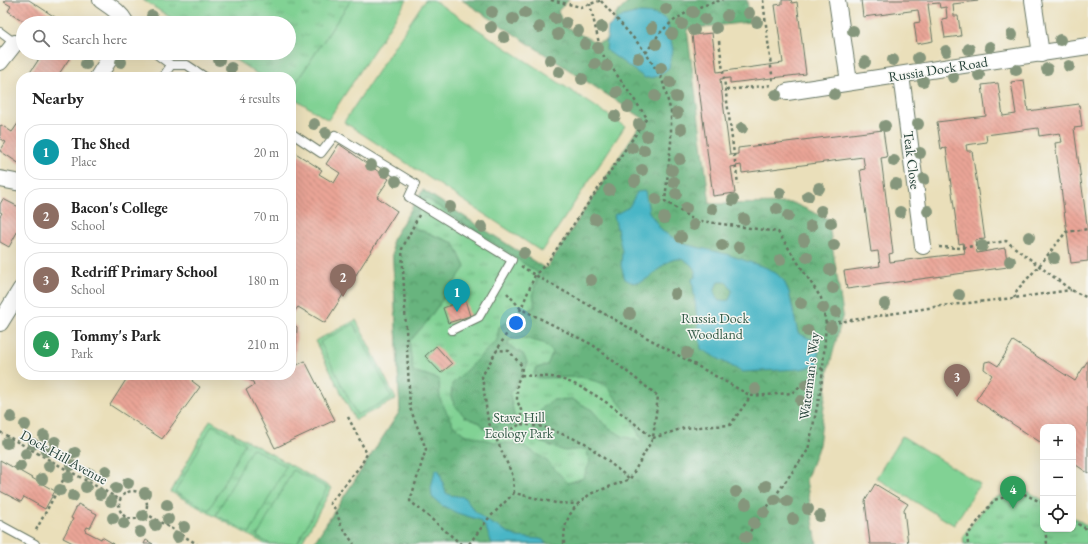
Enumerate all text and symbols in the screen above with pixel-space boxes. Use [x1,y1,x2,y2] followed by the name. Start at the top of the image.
[16,16,296,60] search box
[30,27,52,49] icon: search
[62,29,127,48] text: Search here
[887,52,990,86] street label: Russia Dock Road
[32,87,84,109] text: Nearby
[239,90,280,107] text: 4 results
[899,130,925,191] street label: Teak Close
[71,134,130,153] text: The Shed
[43,144,49,161] text: 1
[254,144,279,161] text: 20 m
[71,153,97,170] text: Place
[71,198,168,217] text: Bacon's College
[43,208,49,225] text: 2
[254,208,279,225] text: 70 m
[71,217,105,234] text: School
[71,262,218,281] text: Redriff Primary School
[330,264,356,297] pin: 2
[43,272,49,289] text: 3
[248,272,279,289] text: 180 m
[444,279,470,312] pin: 1
[71,281,105,298] text: School
[681,309,749,343] park label: Russia Dock Woodland
[506,313,526,333] your location
[71,326,161,345] text: Tommy's Park
[795,330,823,421] street label: Waterman's Way
[43,336,49,353] text: 4
[248,336,279,353] text: 210 m
[71,345,93,362] text: Park
[944,364,970,397] pin: 3
[485,408,554,442] park label: Stave Hill Ecology Park
[1040,424,1076,532] map controls
[1040,424,1076,460] button: +
[17,426,111,489] street label: Dock Hill Avenue
[1040,460,1076,496] button: −
[1000,476,1026,509] pin: 4
[1040,496,1076,532] button: locate

